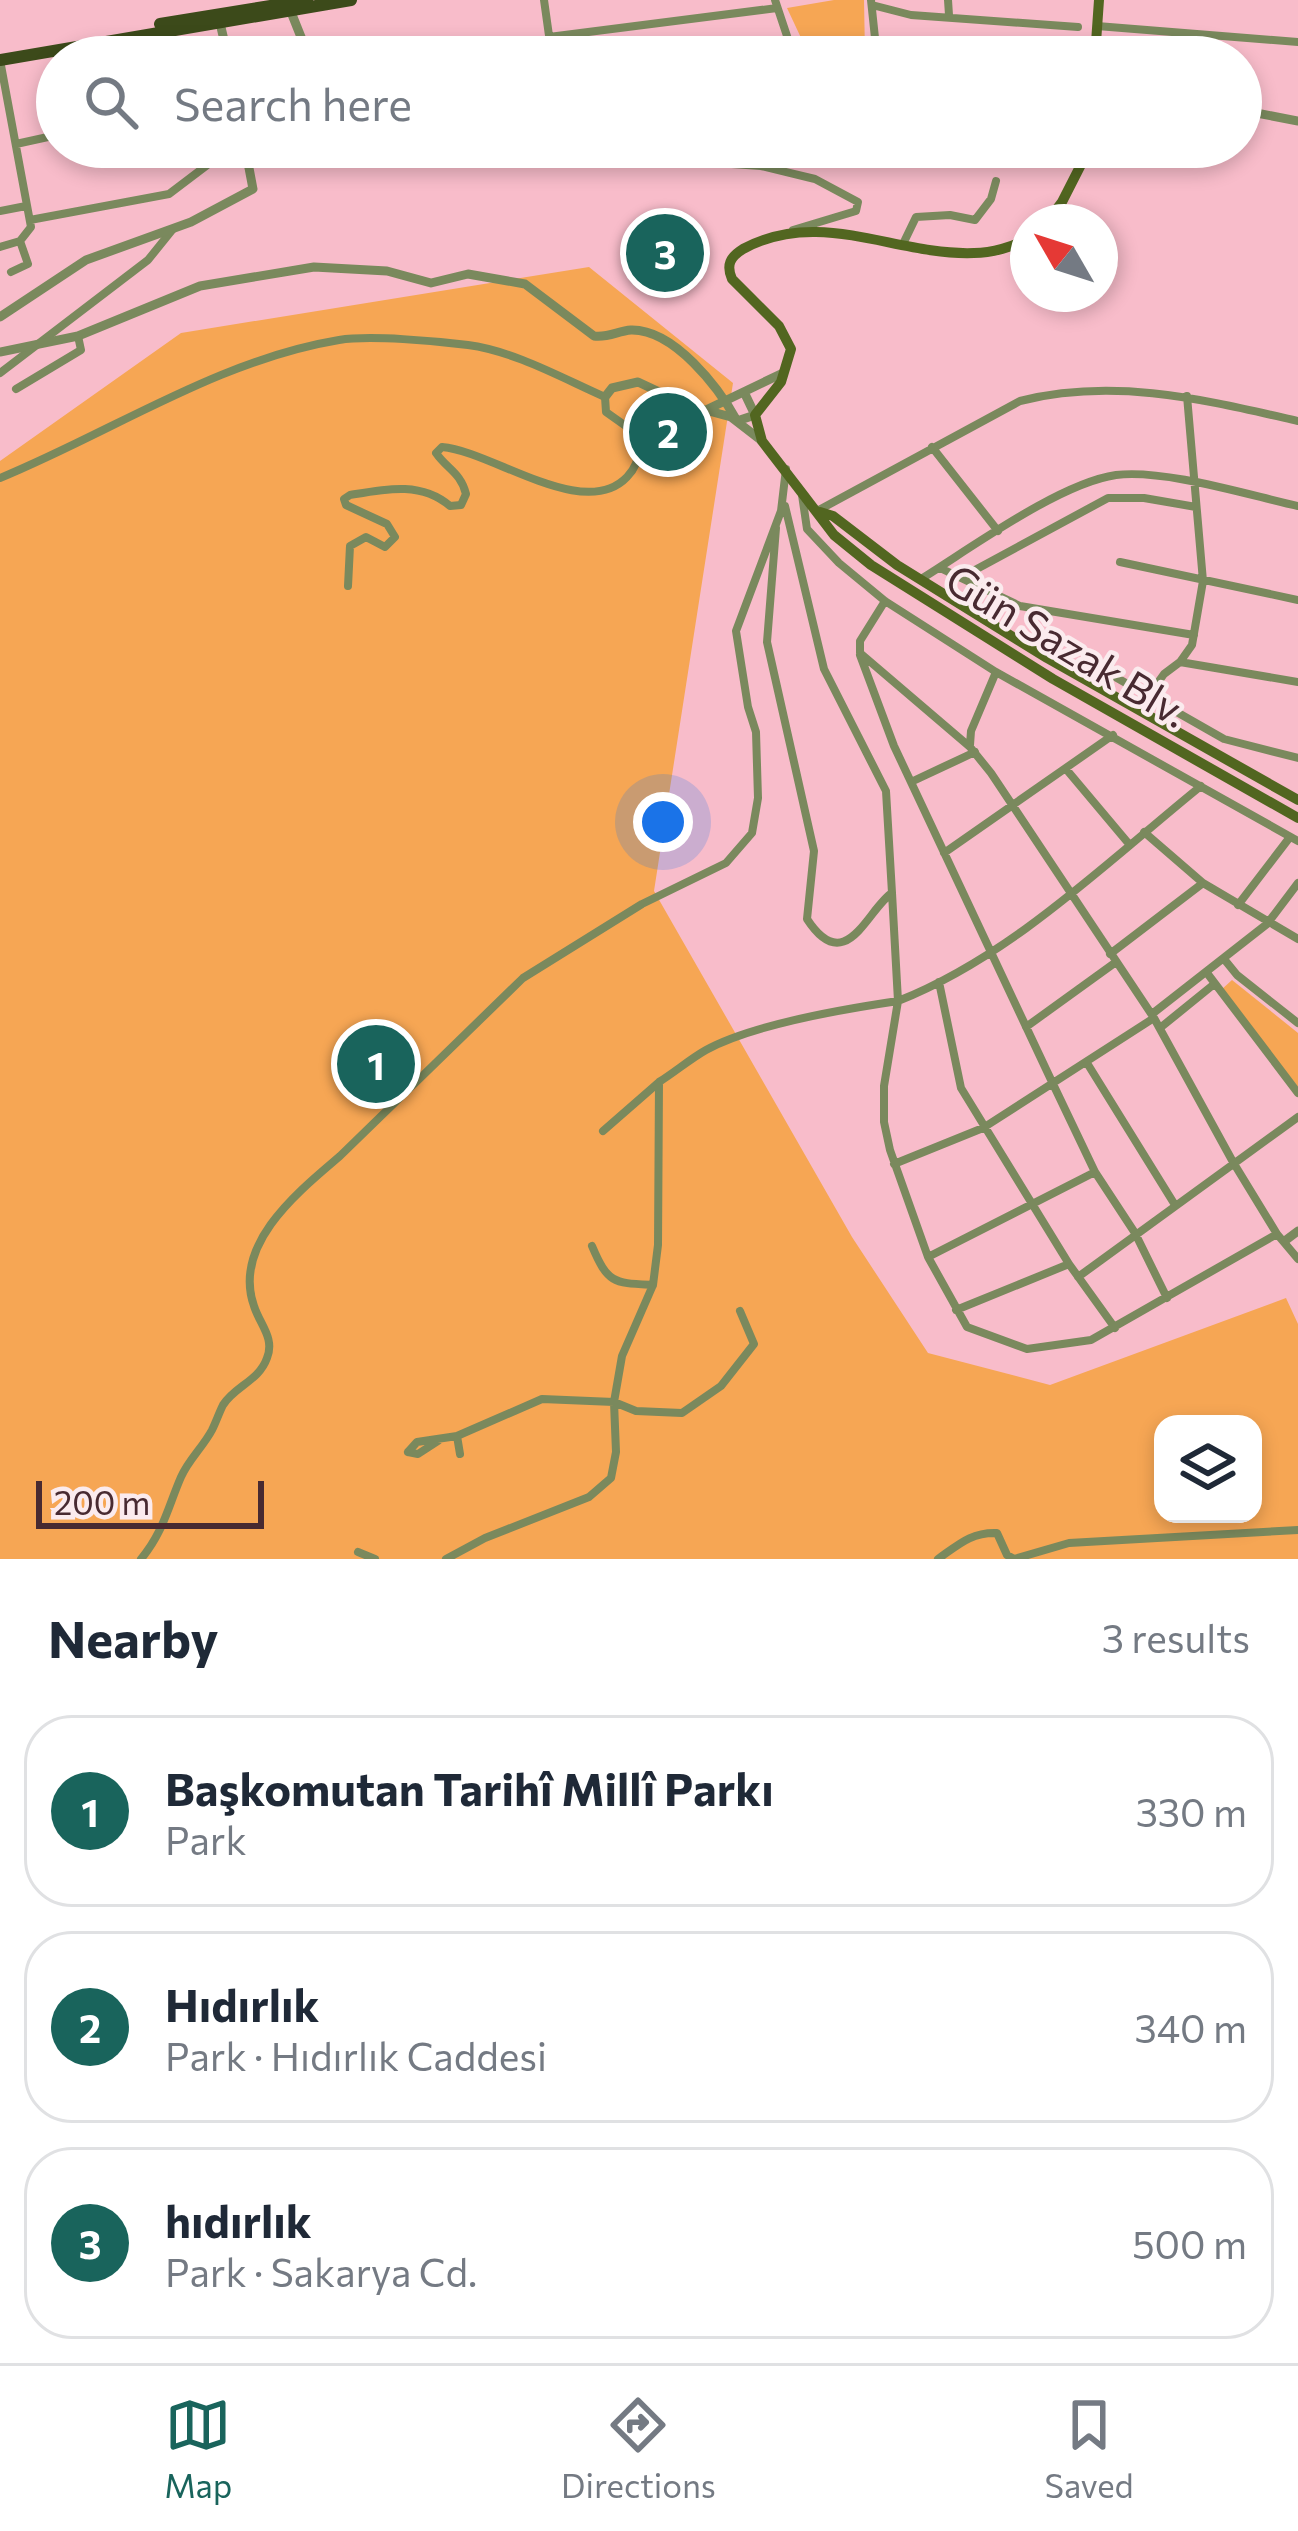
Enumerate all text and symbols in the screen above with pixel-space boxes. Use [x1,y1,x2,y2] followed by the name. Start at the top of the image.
[36,36,1262,168] search box
[78,69,144,135] icon: search
[174,75,412,130] text: Search here
[1010,204,1118,312] north arrow
[626,208,704,298] pin: 3
[629,387,707,477] pin: 2
[937,551,1199,737] street label: Gün Sazak Blv.
[633,792,693,852] your location
[337,1019,415,1109] pin: 1
[1154,1415,1262,1523] map controls
[1154,1415,1262,1523] button: layers
[36,1475,264,1528] scale bar
[54,1481,150,1522] text: 200 m
[48,1606,218,1669] text: Nearby
[1102,1613,1250,1661] text: 3 results
[165,1760,774,1815] text: Başkomutan Tarihî Millî Parkı
[81,1787,99,1835] text: 1
[1136,1787,1247,1835] text: 330 m
[165,1815,247,1863] text: Park
[165,1976,319,2031] text: Hıdırlık
[79,2003,101,2051] text: 2
[1134,2003,1247,2051] text: 340 m
[165,2031,547,2079] text: Park · Hıdırlık Caddesi
[165,2192,312,2247] text: hıdırlık
[79,2219,101,2267] text: 3
[1132,2219,1247,2267] text: 500 m
[165,2247,477,2295] text: Park · Sakarya Cd.
[164,2392,232,2505] tab: Map
[561,2392,716,2505] tab: Directions
[1045,2392,1134,2505] tab: Saved

